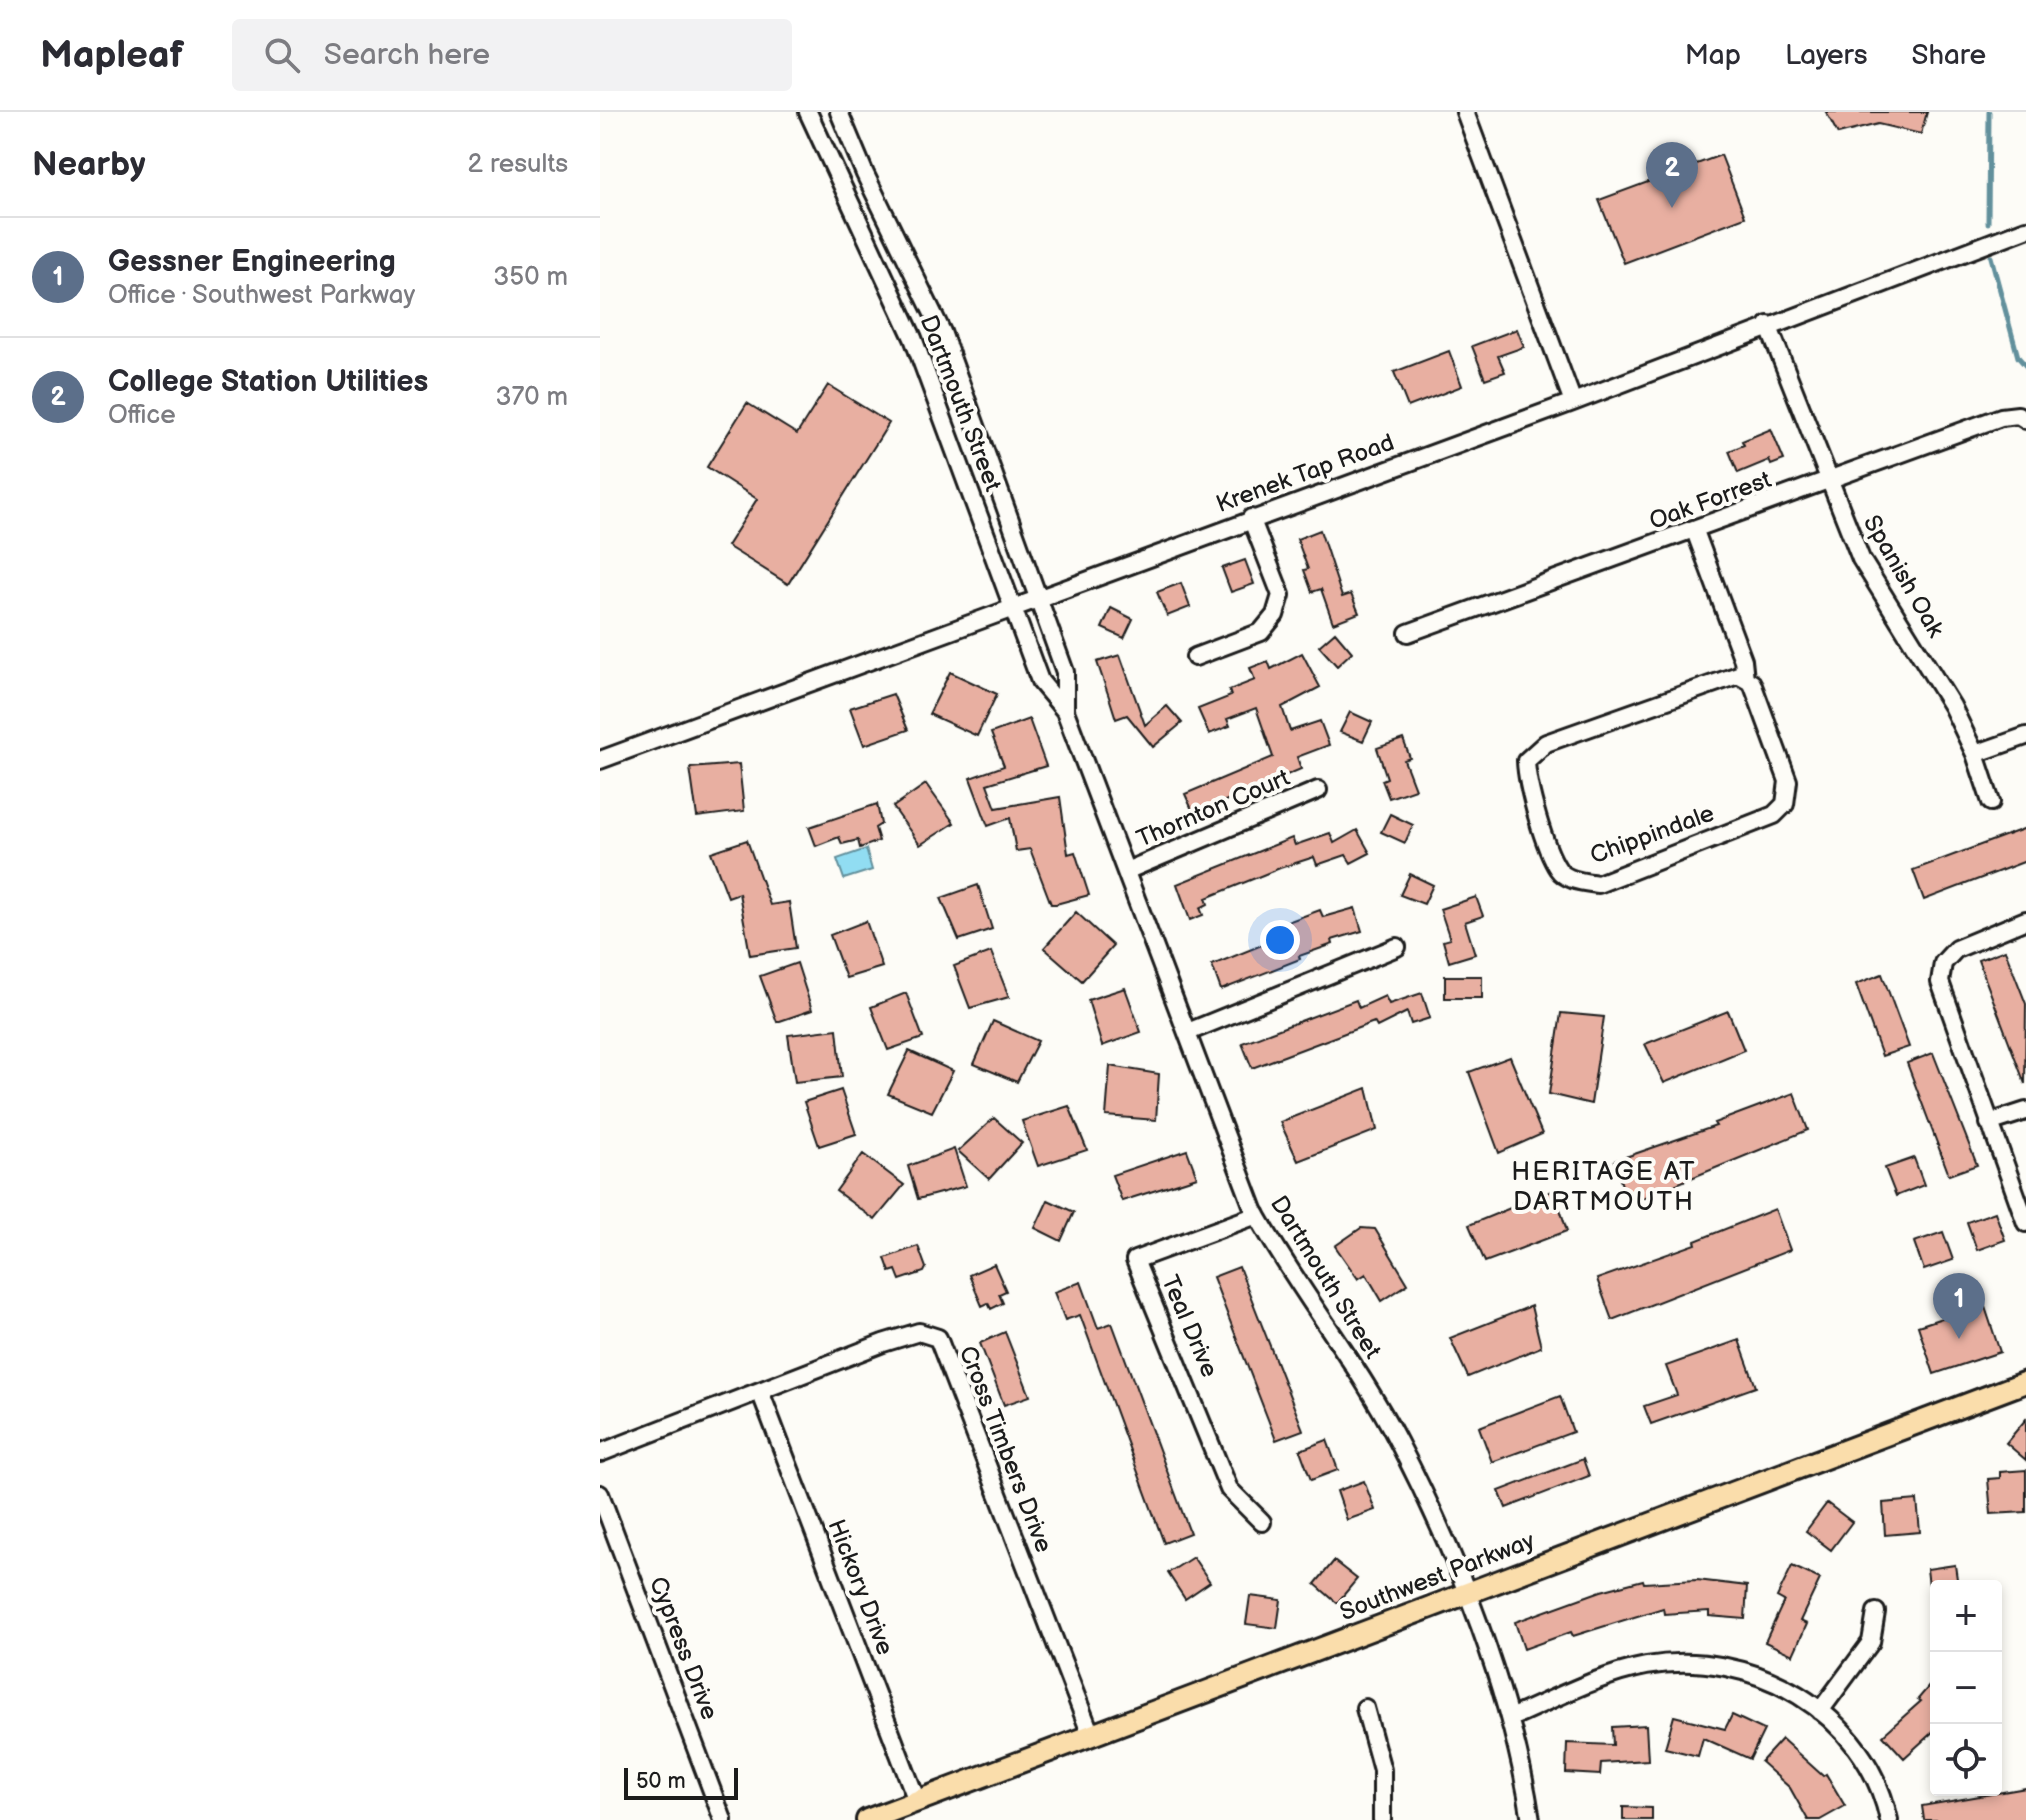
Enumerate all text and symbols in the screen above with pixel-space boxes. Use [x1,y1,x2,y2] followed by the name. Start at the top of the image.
[232,19,792,91] search box
[40,33,184,78] text: Mapleaf
[260,33,304,77] icon: search
[324,37,490,73] text: Search here
[1685,39,1741,72] text: Map
[1785,39,1868,72] text: Layers
[1912,39,1986,72] text: Share
[1646,142,1698,208] pin: 2
[32,144,146,185] text: Nearby
[468,149,568,180] text: 2 results
[108,244,396,280] text: Gessner Engineering
[53,262,63,293] text: 1
[493,262,568,293] text: 350 m
[108,280,415,311] text: Office · Southwest Parkway
[914,311,1008,496] street label: Dartmouth Street
[108,364,428,400] text: College Station Utilities
[50,382,66,413] text: 2
[495,382,568,413] text: 370 m
[108,400,176,431] text: Office
[1212,428,1398,519] street label: Krenek Tap Road
[1645,465,1776,536] street label: Oak Forrest
[1857,510,1950,643] street label: Spanish Oak
[1132,763,1295,854] street label: Thornton Court
[1586,799,1718,870] street label: Chippindale
[1260,920,1300,960] your location
[1511,1157,1697,1218] district label: HERITAGE AT DARTMOUTH
[1264,1191,1388,1364] street label: Dartmouth Street
[1155,1271,1224,1382] street label: Teal Drive
[1933,1273,1985,1339] pin: 1
[953,1342,1058,1556] street label: Cross Timbers Drive
[821,1515,900,1659] street label: Hickory Drive
[1336,1526,1539,1627] street label: Southwest Parkway
[643,1573,724,1724] street label: Cypress Drive
[1930,1580,2002,1796] map controls
[1930,1580,2002,1652] button: +
[1930,1652,2002,1724] button: −
[1930,1724,2002,1796] button: locate
[624,1764,738,1800] scale bar
[636,1768,686,1795] text: 50 m

